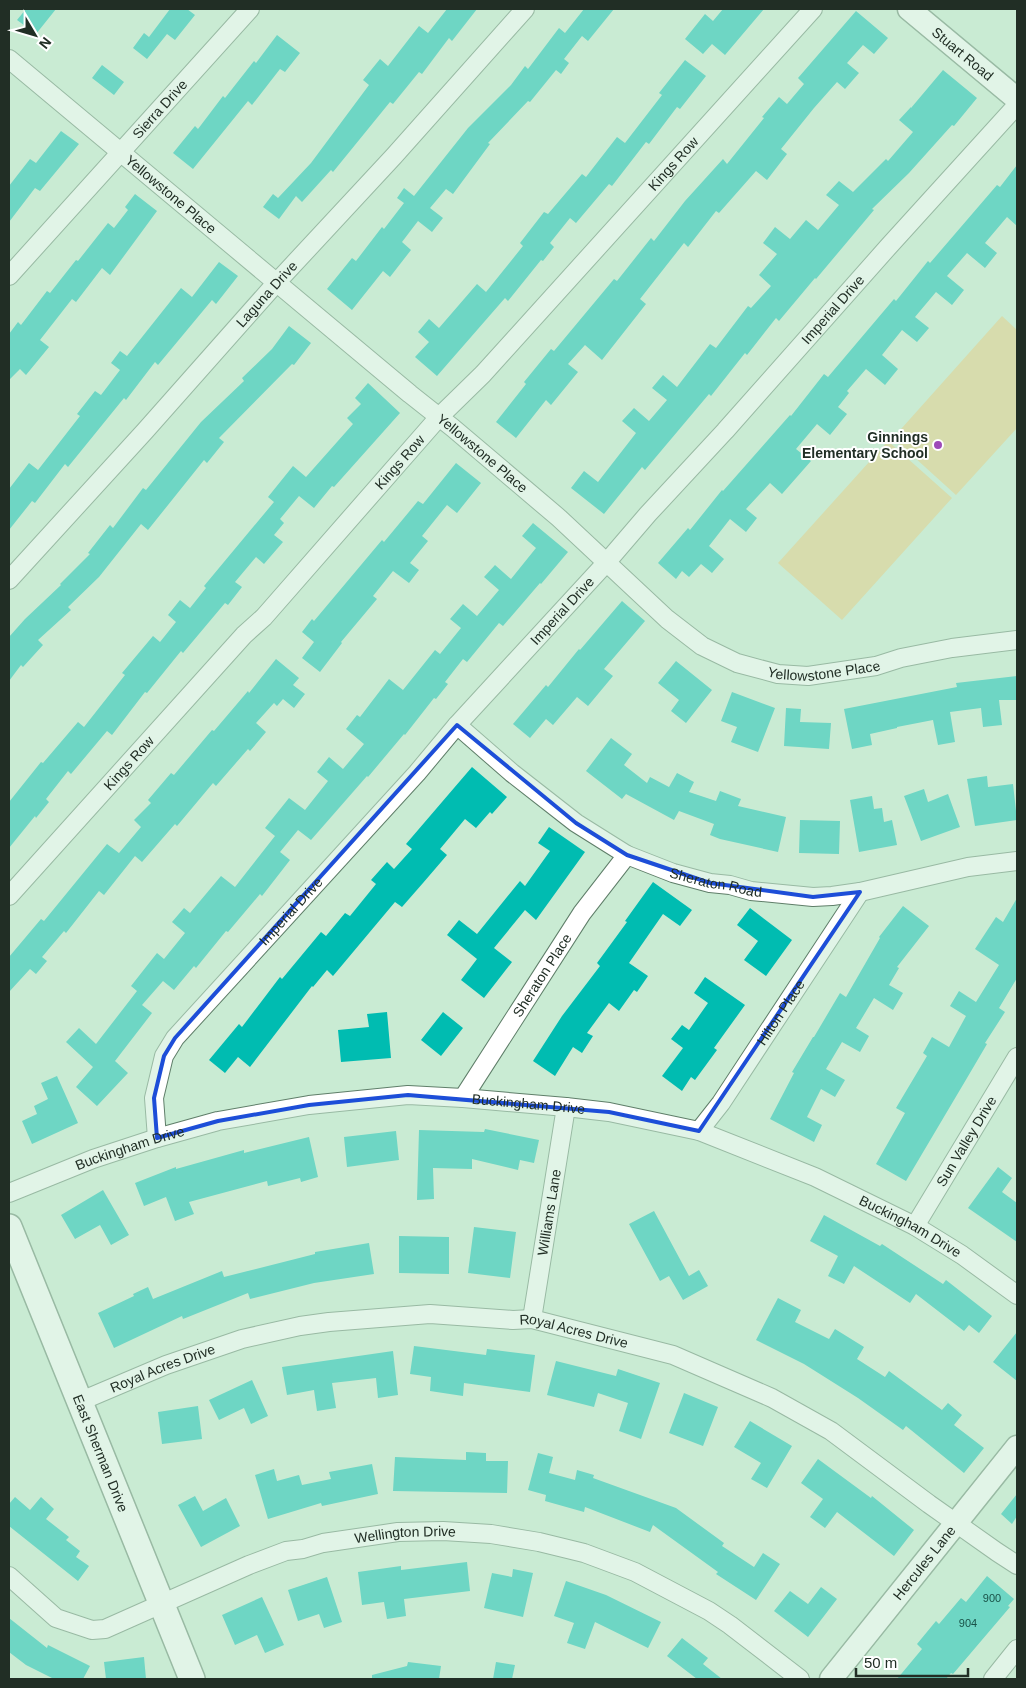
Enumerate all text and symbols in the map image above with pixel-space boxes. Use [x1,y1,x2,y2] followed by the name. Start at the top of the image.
[10,10,60,60] north arrow
[929,24,997,84] street label: Stuart Road
[36,34,55,52] text: N
[129,76,191,142] street label: Sierra Drive
[645,133,702,194] street label: Kings Row
[122,152,220,237] street label: Yellowstone Place
[233,257,301,330] street label: Laguna Drive
[798,272,868,347] street label: Imperial Drive
[434,411,531,496] street label: Yellowstone Place
[802,429,928,461] place label: Ginnings Elementary School
[371,431,428,493] street label: Kings Row
[932,439,944,451] marker: Ginnings Elementary School
[527,573,597,648] street label: Imperial Drive
[766,657,882,684] street label: Yellowstone Place
[100,732,158,793] street label: Kings Row
[668,865,763,900] street label: Sheraton Road
[256,874,326,949] street label: Imperial Drive
[509,930,575,1020] street label: Sheraton Place
[753,977,808,1048] street label: Hilton Place
[471,1091,586,1117] street label: Buckingham Drive
[933,1093,1000,1189] street label: Sun Valley Drive
[73,1123,186,1173] street label: Buckingham Drive
[534,1168,564,1257] street label: Williams Lane
[857,1192,964,1261] street label: Buckingham Drive
[519,1311,630,1351] street label: Royal Acres Drive
[108,1341,217,1396] street label: Royal Acres Drive
[70,1392,132,1514] street label: East Sherman Drive
[890,1522,959,1603] street label: Hercules Lane
[353,1523,457,1546] street label: Wellington Drive
[983,1592,1001,1604] house number: 900
[959,1617,977,1629] house number: 904
[856,1646,968,1678] scale bar
[864,1654,897,1671] text: 50 m

